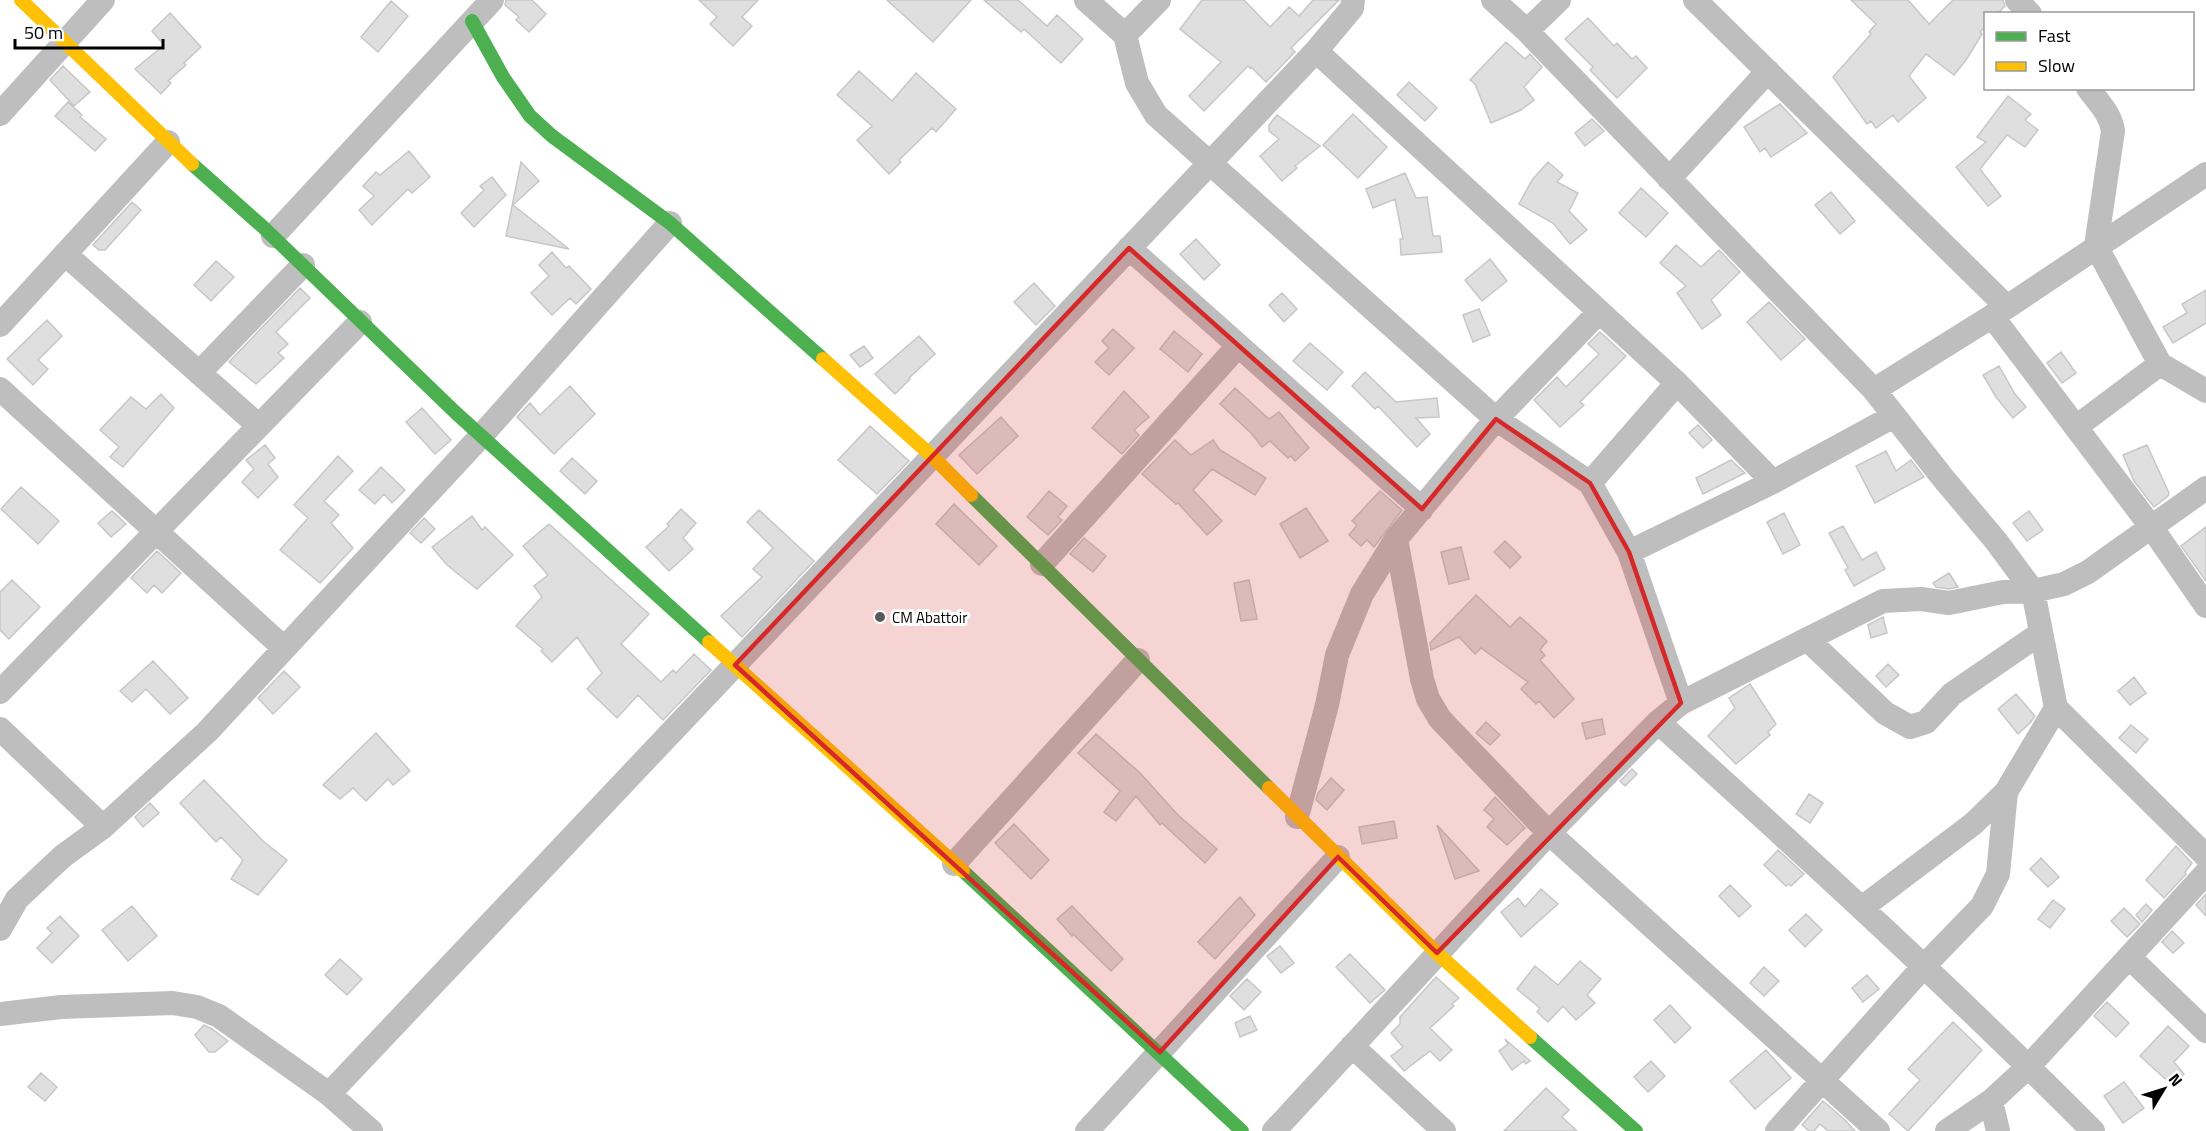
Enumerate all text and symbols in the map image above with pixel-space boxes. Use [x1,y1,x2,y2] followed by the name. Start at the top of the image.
[15,12,164,50] scale bar
[1984,12,2194,90] legend
[24,19,63,46] text: 50 m
[2038,22,2071,49] text: Fast
[2038,52,2075,79] text: Slow
[892,606,967,629] place label: CM Abattoir
[873,610,887,624] marker: CM Abattoir
[2134,1059,2194,1119] north arrow
[2163,1068,2189,1092] text: N

